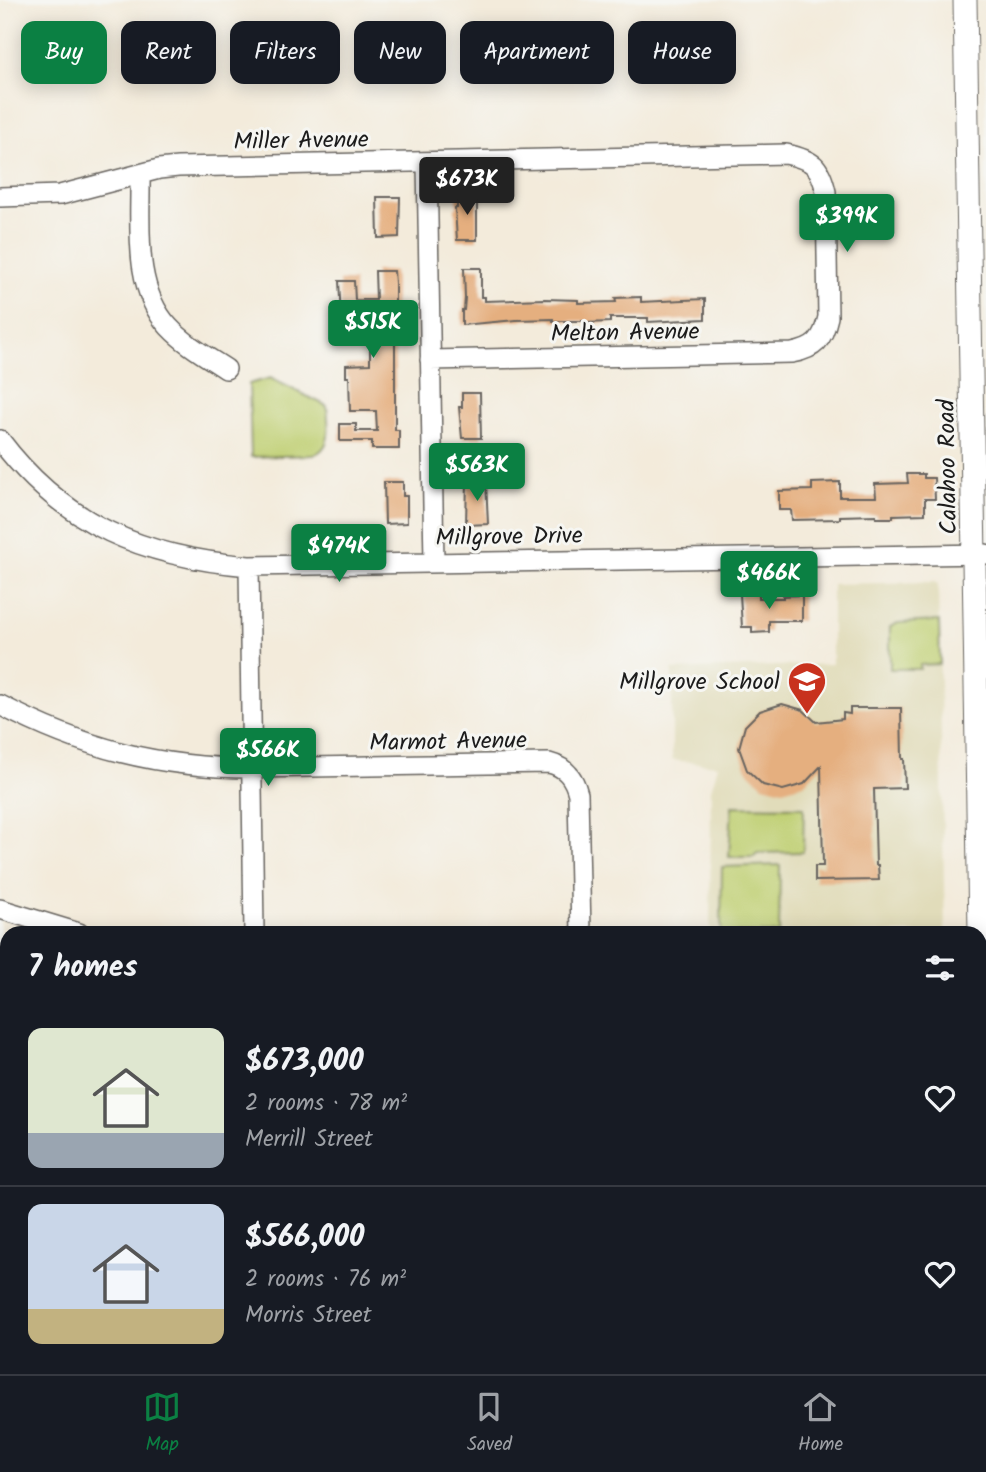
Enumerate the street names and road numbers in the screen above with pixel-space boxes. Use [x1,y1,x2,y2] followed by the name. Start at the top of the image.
[233,121,369,162] street label: Miller Avenue
[550,313,700,354] street label: Melton Avenue
[928,398,969,535] street label: Calahoo Road
[435,517,583,558] street label: Millgrove Drive
[369,722,527,763] street label: Marmot Avenue

